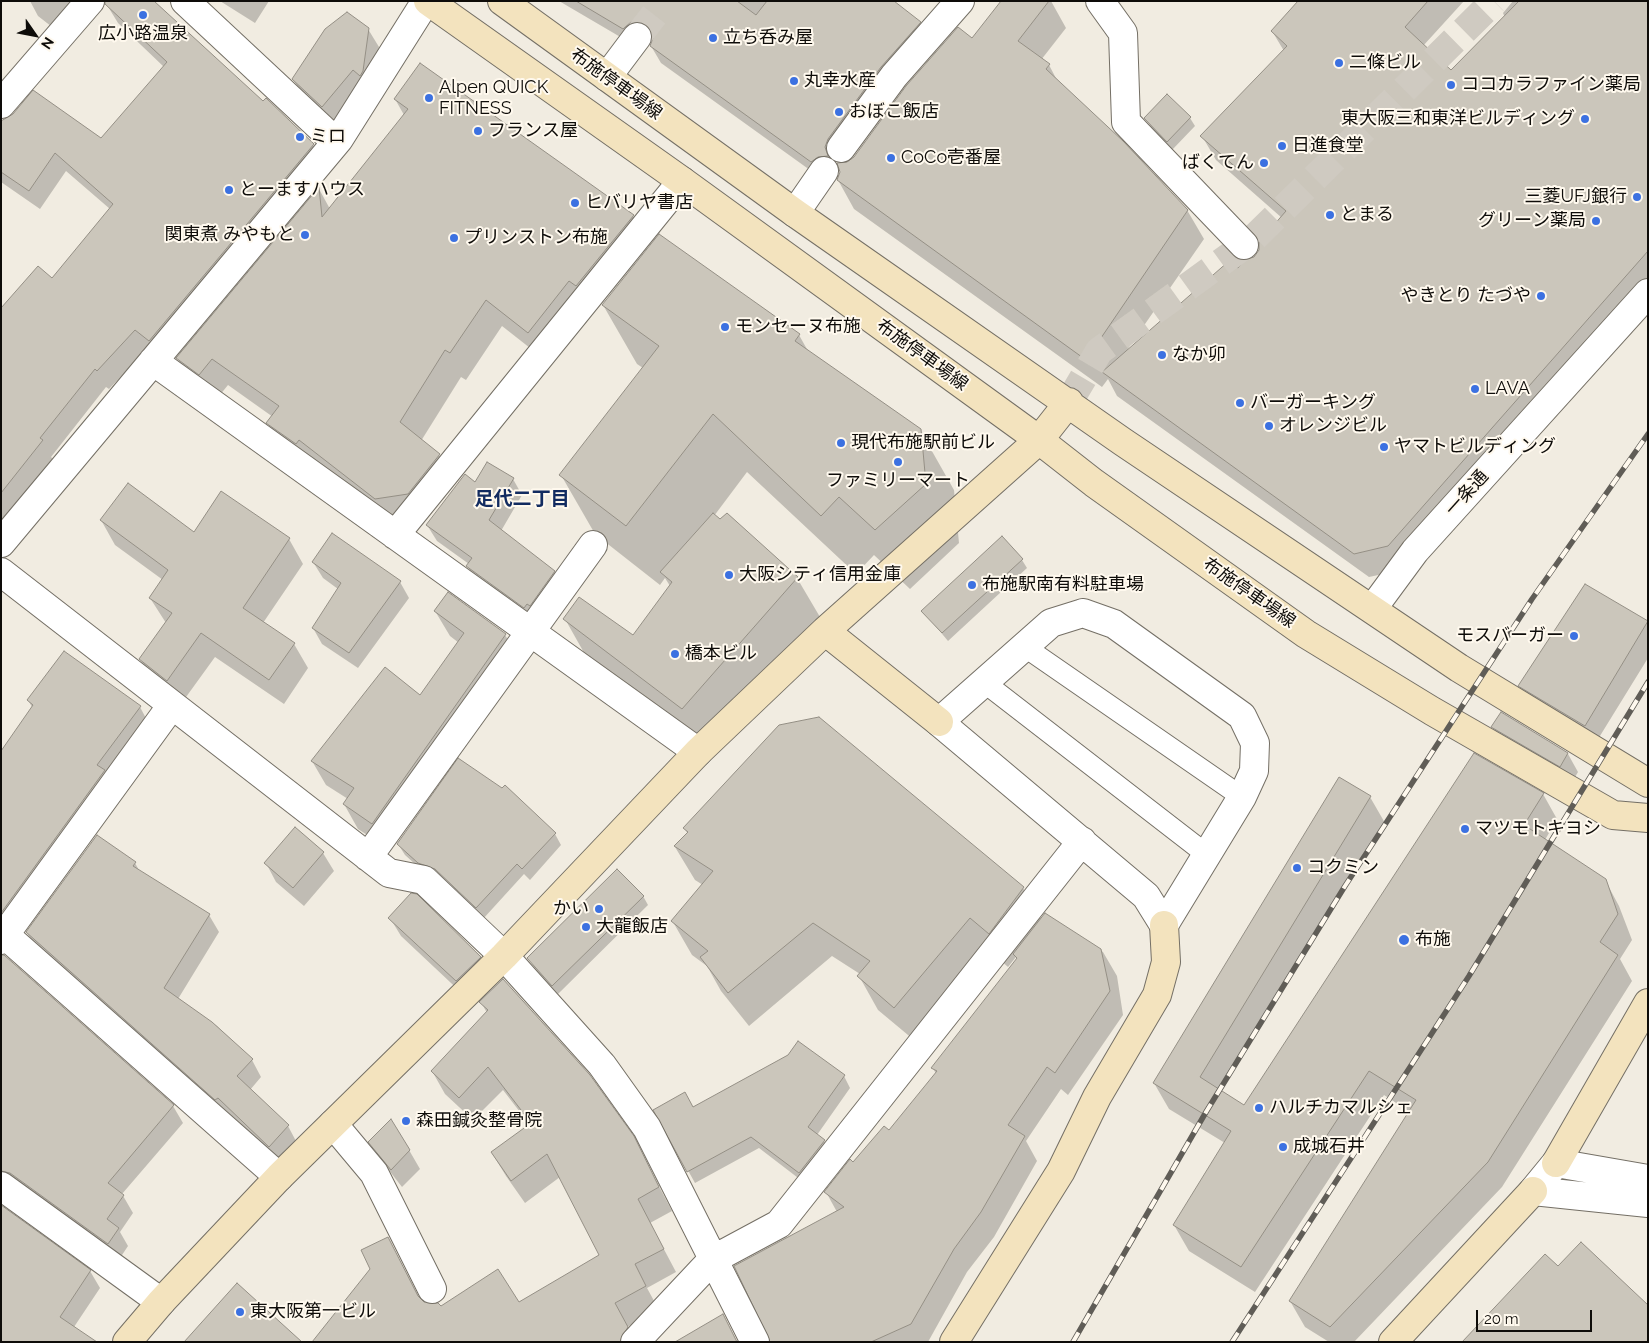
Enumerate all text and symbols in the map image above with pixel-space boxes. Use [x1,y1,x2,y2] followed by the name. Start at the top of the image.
[137,9,149,21] marker: 広小路温泉
[10,10,60,60] north arrow
[98,23,188,45] place label: 広小路温泉
[723,27,813,49] place label: 立ち呑み屋
[707,32,719,44] marker: 立ち呑み屋
[38,34,57,52] text: N
[566,44,666,124] street label: 布施停車場線
[1349,52,1421,74] place label: 二條ビル
[1333,57,1345,69] marker: 二條ビル
[804,70,876,92] place label: 丸幸水産
[1461,74,1641,96] place label: ココカラファイン薬局
[788,75,800,87] marker: 丸幸水産
[439,77,548,120] place label: Alpen QUICK FITNESS
[1445,79,1457,91] marker: ココカラファイン薬局
[423,92,435,104] marker: Alpen QUICK FITNESS
[849,101,939,123] place label: おぼこ飯店
[833,106,845,118] marker: おぼこ飯店
[1341,108,1575,130] place label: 東大阪三和東洋ビルディング
[1579,113,1591,125] marker: 東大阪三和東洋ビルディング
[488,120,578,142] place label: フランス屋
[472,125,484,137] marker: フランス屋
[310,126,346,148] place label: ミロ
[294,131,306,143] marker: ミロ
[1292,135,1364,157] place label: 日進食堂
[1276,140,1288,152] marker: 日進食堂
[901,147,1001,169] place label: CoCo壱番屋
[885,152,897,164] marker: CoCo壱番屋
[1182,152,1254,174] place label: ばくてん
[1258,157,1270,169] marker: ばくてん
[239,179,365,201] place label: とーますハウス
[223,184,235,196] marker: とーますハウス
[1524,186,1627,208] place label: 三菱UFJ銀行
[1631,191,1643,203] marker: 三菱UFJ銀行
[585,192,693,214] place label: ヒバリヤ書店
[569,197,581,209] marker: ヒバリヤ書店
[1340,204,1394,226] place label: とまる
[1324,209,1336,221] marker: とまる
[1478,210,1586,232] place label: グリーン薬局
[1590,215,1602,227] marker: グリーン薬局
[164,224,295,246] place label: 関東煮 みやもと
[464,227,608,249] place label: プリンストン布施
[299,229,311,241] marker: 関東煮 みやもと
[448,232,460,244] marker: プリンストン布施
[1400,285,1531,307] place label: やきとり たづや
[1535,290,1547,302] marker: やきとり たづや
[872,315,972,395] street label: 布施停車場線
[735,316,861,338] place label: モンセーヌ布施
[719,321,731,333] marker: モンセーヌ布施
[1172,344,1226,366] place label: なか卯
[1156,349,1168,361] marker: なか卯
[1485,378,1530,400] place label: LAVA
[1469,383,1481,395] marker: LAVA
[1250,392,1376,414] place label: バーガーキング
[1234,397,1246,409] marker: バーガーキング
[1279,415,1387,437] place label: オレンジビル
[1263,420,1275,432] marker: オレンジビル
[851,432,995,454] place label: 現代布施駅前ビル
[1394,436,1556,458] place label: ヤマトビルディング
[835,437,847,449] marker: 現代布施駅前ビル
[1378,441,1390,453] marker: ヤマトビルディング
[892,456,904,468] marker: ファミリーマート
[1441,466,1493,520] street label: 一条通
[826,470,970,492] place label: ファミリーマート
[475,488,569,510] district label: 足代二丁目
[1199,553,1299,633] street label: 布施停車場線
[739,564,901,586] place label: 大阪シティ信用金庫
[723,569,735,581] marker: 大阪シティ信用金庫
[982,574,1144,596] place label: 布施駅南有料駐車場
[966,579,978,591] marker: 布施駅南有料駐車場
[1456,625,1564,647] place label: モスバーガー
[1568,630,1580,642] marker: モスバーガー
[685,643,757,665] place label: 橋本ビル
[669,648,681,660] marker: 橋本ビル
[1475,818,1601,840] place label: マツモトキヨシ
[1459,823,1471,835] marker: マツモトキヨシ
[1307,857,1379,879] place label: コクミン
[1291,862,1303,874] marker: コクミン
[553,898,589,920] place label: かい
[593,903,605,915] marker: かい
[596,916,668,938] place label: 大龍飯店
[580,921,592,933] marker: 大龍飯店
[1415,929,1451,951] place label: 布施
[1397,933,1411,947] marker: 布施
[1269,1097,1413,1119] place label: ハルチカマルシェ
[1253,1102,1265,1114] marker: ハルチカマルシェ
[416,1110,542,1132] place label: 森田鍼灸整骨院
[400,1115,412,1127] marker: 森田鍼灸整骨院
[1293,1136,1365,1158] place label: 成城石井
[1277,1141,1289,1153] marker: 成城石井
[1479,1300,1595,1332] scale bar
[250,1301,376,1323] place label: 東大阪第一ビル
[234,1306,246,1318] marker: 東大阪第一ビル
[1484,1310,1519,1328] text: 20 m

